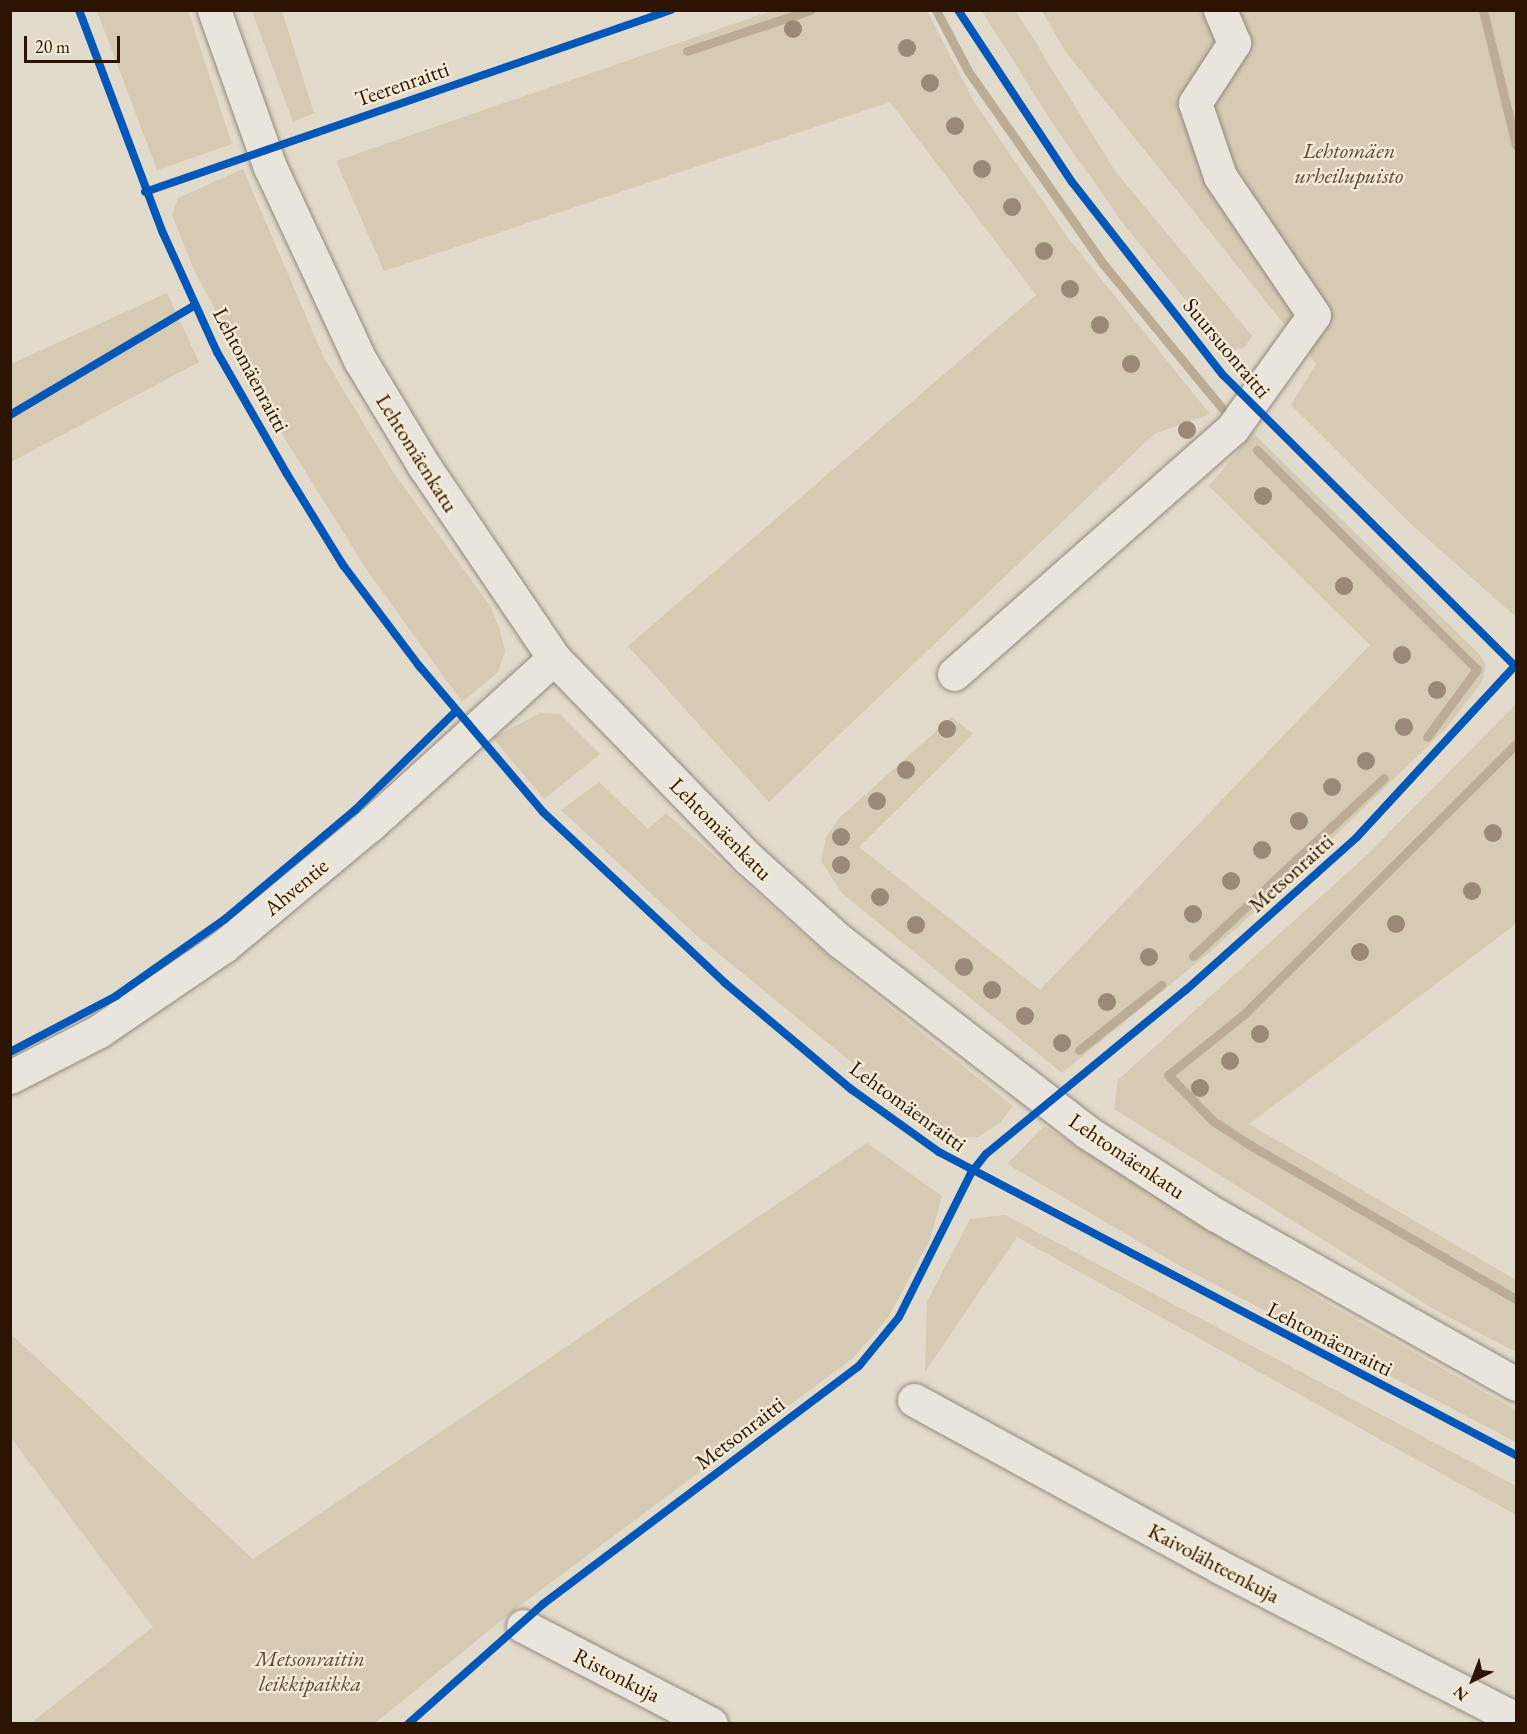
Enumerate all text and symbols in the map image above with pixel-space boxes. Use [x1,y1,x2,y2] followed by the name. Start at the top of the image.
[27,24,123,62] scale bar
[35,35,70,58] text: 20 m
[352,56,452,112] street label: Teerenraitti
[1295,137,1403,188] park label: Lehtomäen urheilupuisto
[1177,293,1277,403] street label: Suursuonraitti
[207,303,295,437] street label: Lehtomäenraitti
[370,389,464,517] street label: Lehtomäenkatu
[664,772,778,886] street label: Lehtomäenkatu
[1243,828,1339,918] street label: Metsonraitti
[258,852,334,922] street label: Ahventie
[845,1055,971,1157] street label: Lehtomäenraitti
[1064,1108,1190,1204] street label: Lehtomäenkatu
[1263,1296,1397,1382] street label: Lehtomäenraitti
[690,1391,790,1475] street label: Metsonraitti
[1144,1517,1284,1609] street label: Kaivolähteenkuja
[569,1642,665,1708] street label: Ristonkuja
[255,1645,365,1696] park label: Metsonraitin leikkipaikka
[1443,1650,1503,1710] north arrow
[1449,1682,1472,1706] text: N

